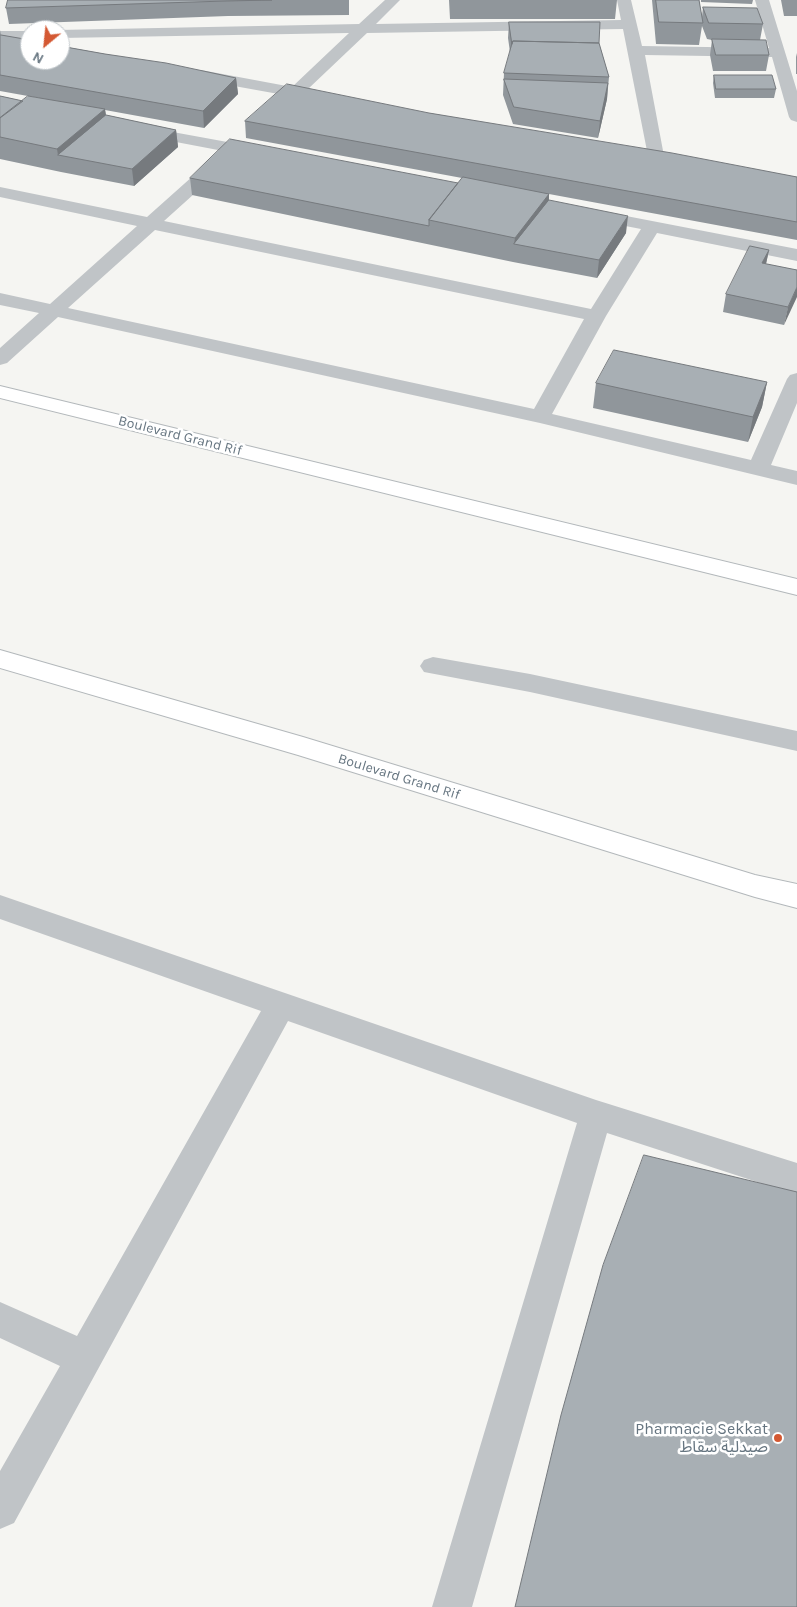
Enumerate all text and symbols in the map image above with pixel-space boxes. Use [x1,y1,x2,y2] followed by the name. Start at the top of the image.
[20,20,70,70] north arrow
[30,48,47,68] text: N
[116,413,244,459] street label: Boulevard Grand Rif
[336,750,462,804] street label: Boulevard Grand Rif
[635,1419,768,1457] place label: Pharmacie Sekkat صيدلية سقاط
[772,1432,784,1444] marker: Pharmacie Sekkat صيدلية سقاط

